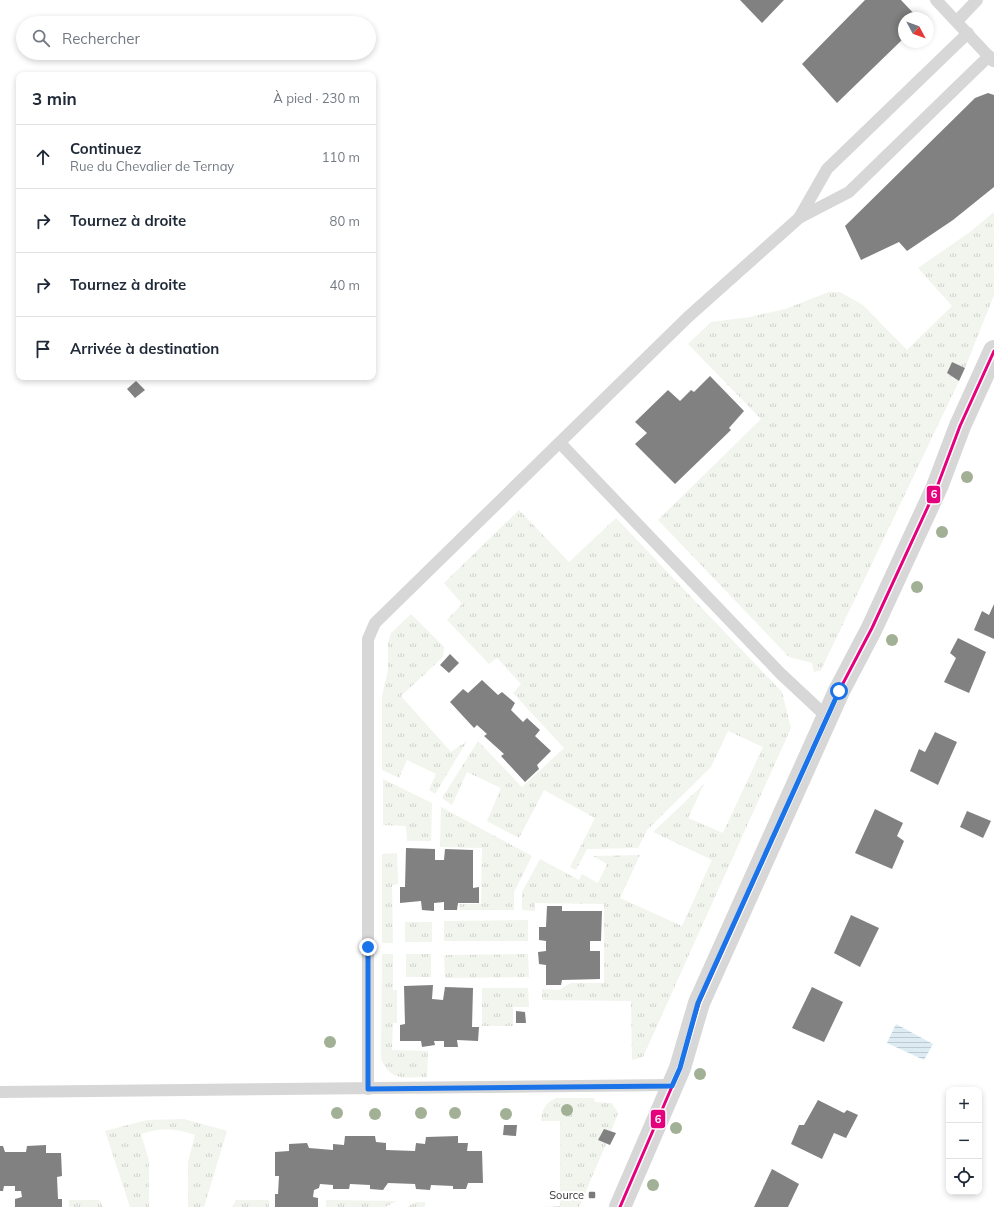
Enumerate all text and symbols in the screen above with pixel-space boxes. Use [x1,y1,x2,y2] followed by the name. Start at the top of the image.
[898,12,934,48] north arrow
[16,16,376,60] search box
[30,27,52,49] icon: search
[62,29,140,48] text: Rechercher
[32,88,77,109] text: 3 min
[273,90,360,106] text: À pied · 230 m
[70,139,141,158] text: Continuez
[32,146,54,168] icon: ahead
[322,149,360,165] text: 110 m
[70,158,234,174] text: Rue du Chevalier de Ternay
[32,210,54,232] icon: right
[70,211,186,230] text: Tournez à droite
[330,213,360,229] text: 80 m
[32,274,54,296] icon: right
[70,275,186,294] text: Tournez à droite
[330,277,360,293] text: 40 m
[32,338,54,360] icon: arrive
[70,339,219,358] text: Arrivée à destination
[926,485,941,504] line badge: 6
[931,487,938,501] text: 6
[830,682,848,700] route start
[359,938,377,956] route end
[946,1087,982,1195] map controls
[946,1087,982,1123] button: +
[650,1109,666,1129] line badge: 6
[655,1112,662,1126] text: 6
[946,1123,982,1159] button: −
[946,1159,982,1195] button: locate
[549,1188,584,1202] place label: Source
[587,1190,597,1200] marker: Source

